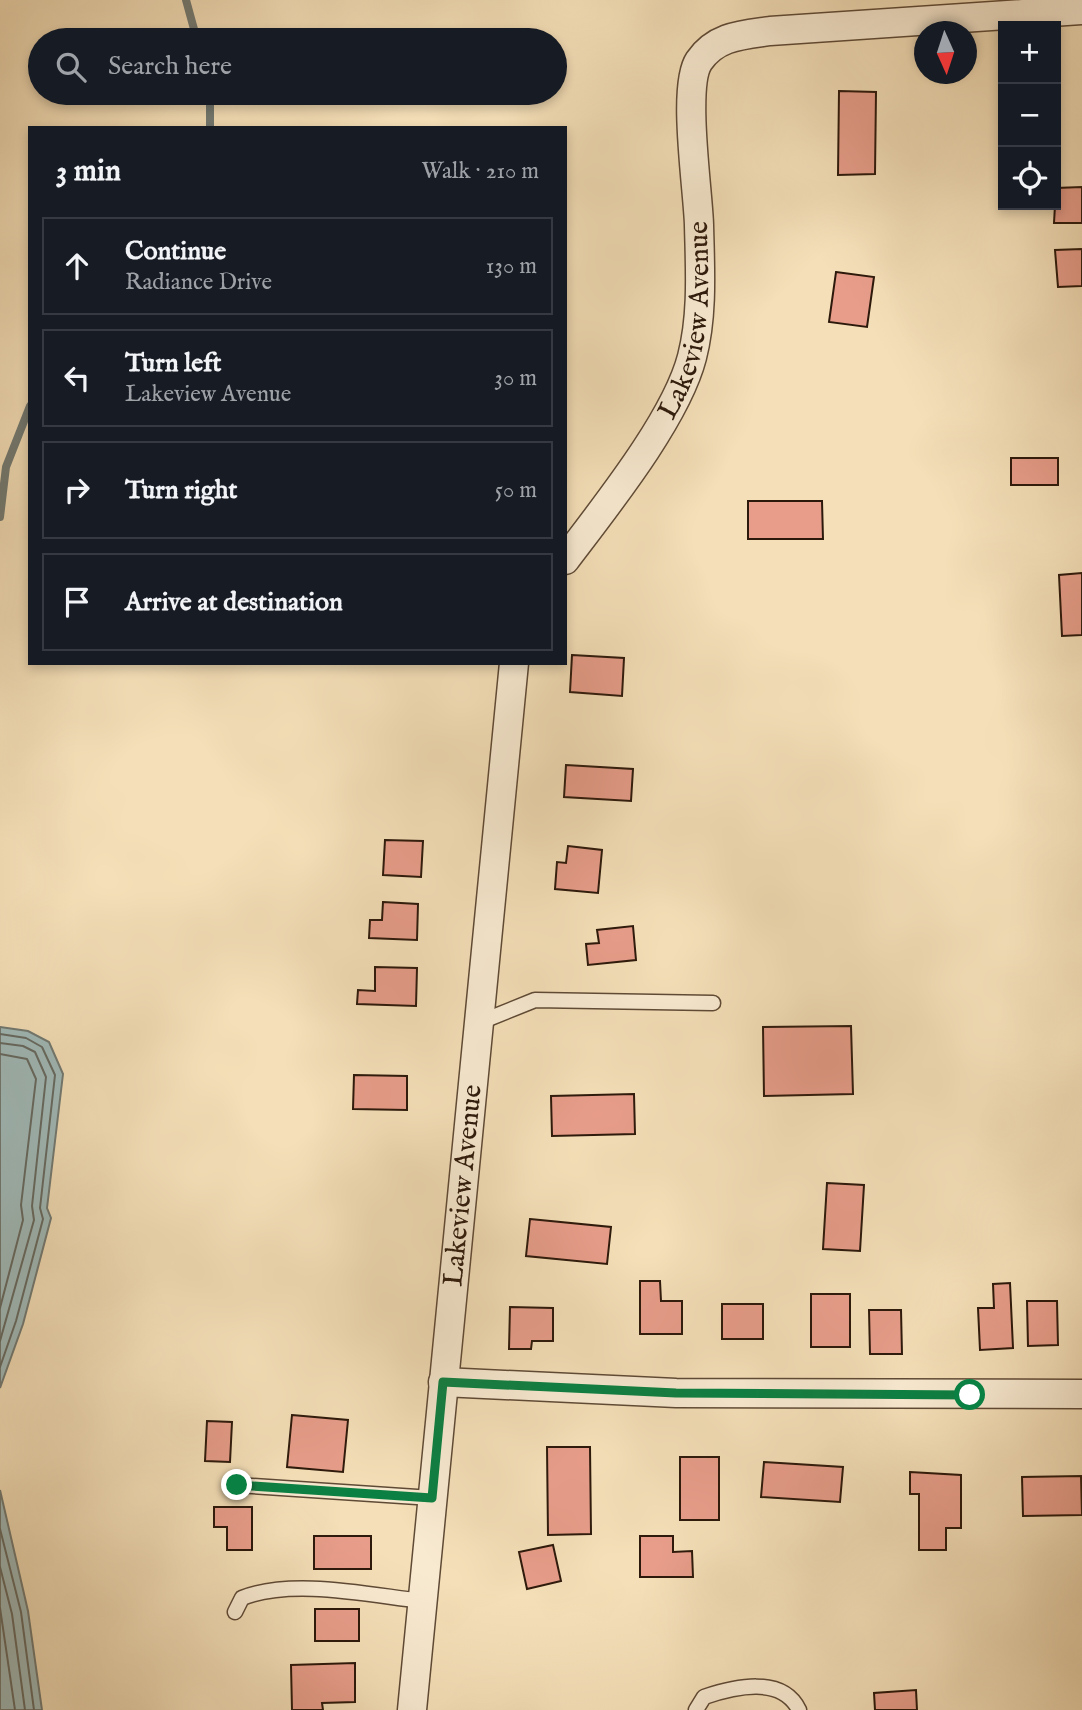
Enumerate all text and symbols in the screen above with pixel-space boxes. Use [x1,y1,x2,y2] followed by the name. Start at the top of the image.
[914,21,977,84] north arrow
[998,21,1061,210] map controls
[998,21,1061,84] button: +
[28,28,567,105] search box
[52,48,90,86] icon: search
[108,50,232,83] text: Search here
[998,84,1061,147] button: −
[998,147,1061,210] button: locate
[56,153,121,191] text: 3 min
[422,157,539,186] text: Walk · 210 m
[650,221,718,426] street label: Lakeview Avenue
[125,235,226,268] text: Continue
[58,247,96,285] icon: ahead
[486,252,537,281] text: 130 m
[125,268,272,297] text: Radiance Drive
[125,347,222,380] text: Turn left
[58,359,96,397] icon: left
[494,364,537,393] text: 30 m
[125,380,291,409] text: Lakeview Avenue
[58,471,96,509] icon: right
[125,474,238,507] text: Turn right
[495,476,537,505] text: 50 m
[58,583,96,621] icon: arrive
[125,586,343,619] text: Arrive at destination
[436,1083,490,1288] street label: Lakeview Avenue
[954,1379,985,1410] route start
[221,1469,252,1500] route end

